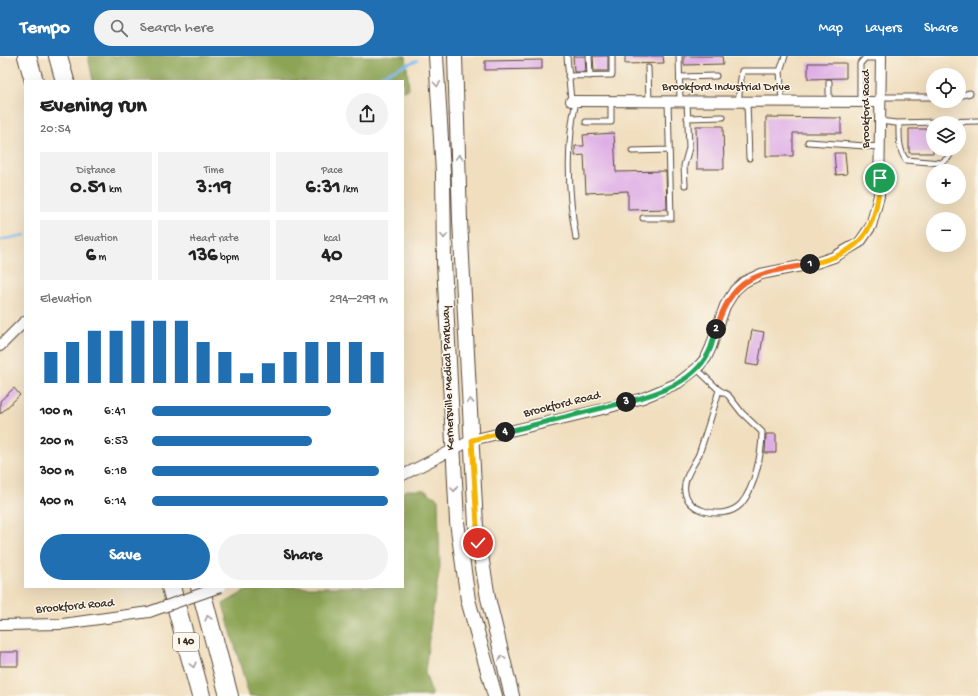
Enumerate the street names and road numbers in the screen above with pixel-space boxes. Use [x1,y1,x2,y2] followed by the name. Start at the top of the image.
[860,69,874,149] street label: Brookford Road
[661,81,791,95] street label: Brookford Industrial Drive
[439,305,459,451] street label: Kernersville Medical Parkway
[521,388,603,422] street label: Brookford Road
[34,597,116,617] street label: Brookford Road
[173,633,199,651] road number: I 40

